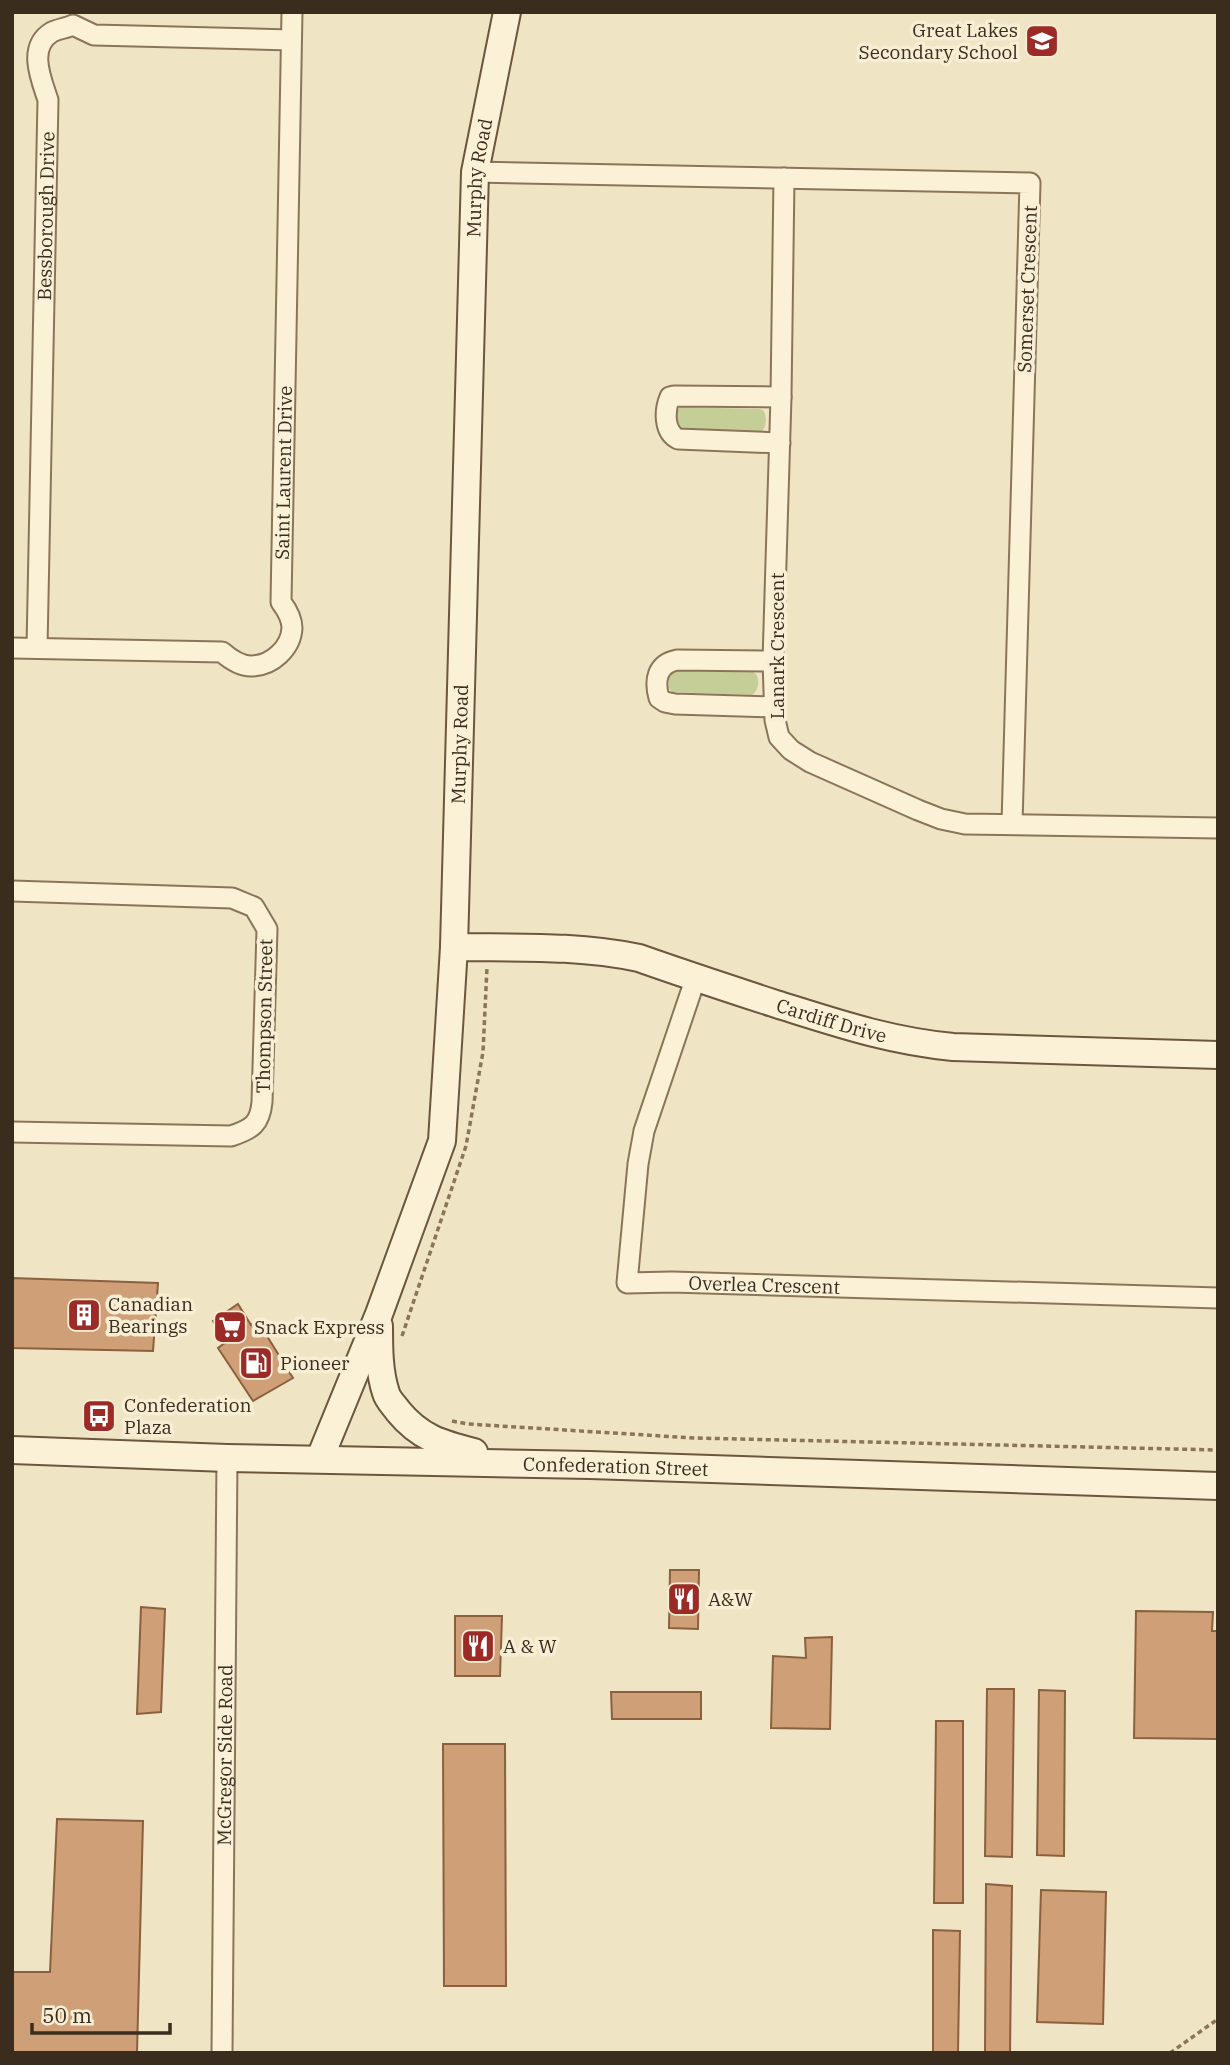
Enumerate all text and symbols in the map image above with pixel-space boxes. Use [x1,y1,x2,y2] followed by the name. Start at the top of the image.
[859,18,1018,64] place label: Great Lakes Secondary School
[1023,22,1061,60] school or university icon: Great Lakes Secondary School
[461,116,497,238] street label: Murphy Road
[32,131,59,301] street label: Bessborough Drive
[1012,204,1042,373] street label: Somerset Crescent
[270,386,297,560] street label: Saint Laurent Drive
[765,572,789,719] street label: Lanark Crescent
[446,684,473,804] street label: Murphy Road
[251,938,277,1094] street label: Thompson Street
[773,993,889,1048] street label: Cardiff Drive
[688,1270,841,1299] street label: Overlea Crescent
[108,1292,193,1338] place label: Canadian Bearings
[65,1296,103,1334] building icon: Canadian Bearings
[211,1308,249,1346] supermarket icon: Snack Express
[254,1315,385,1339] place label: Snack Express
[237,1344,275,1382] fuel station icon: Pioneer
[280,1351,350,1375] place label: Pioneer
[124,1393,252,1439] place label: Confederation Plaza
[80,1397,118,1435] bus stop icon: Confederation Plaza
[523,1452,709,1481] street label: Confederation Street
[665,1580,703,1618] restaurant icon: A&W
[708,1587,753,1611] place label: A&W
[459,1627,497,1665] restaurant icon: A & W
[503,1634,557,1658] place label: A & W
[212,1664,237,1846] street label: McGregor Side Road
[32,1992,170,2036] scale bar
[42,2001,92,2029] text: 50 m

